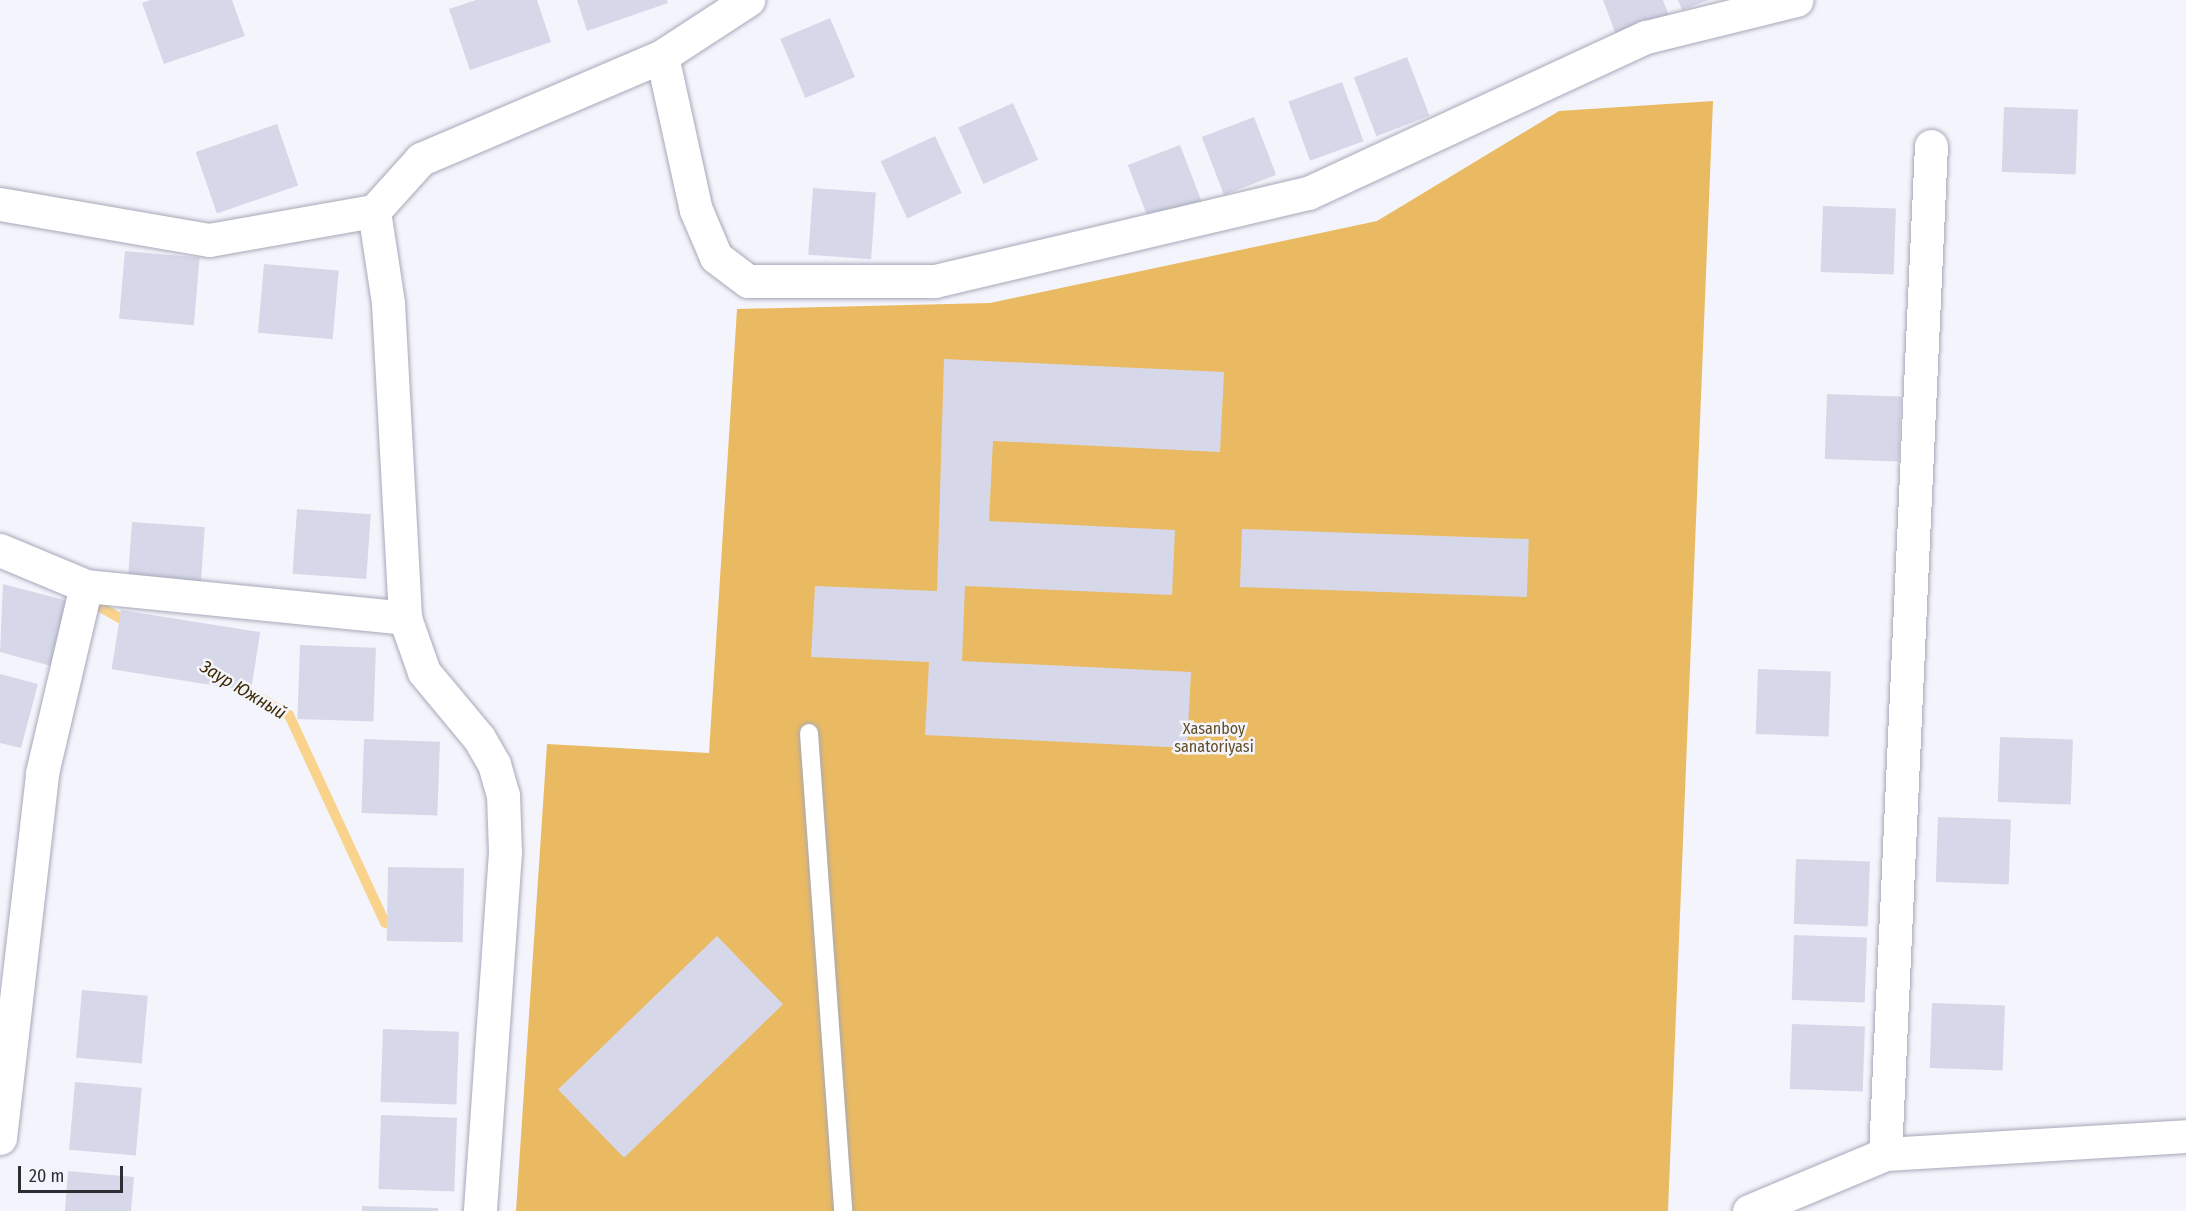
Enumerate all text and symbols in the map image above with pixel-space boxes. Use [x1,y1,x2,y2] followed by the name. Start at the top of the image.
[196,656,290,724] water label: Заур Южный
[1174,719,1254,757] park label: Xasanboy sanatoriyasi
[21,1154,126,1192] scale bar
[29,1165,64,1187] text: 20 m

